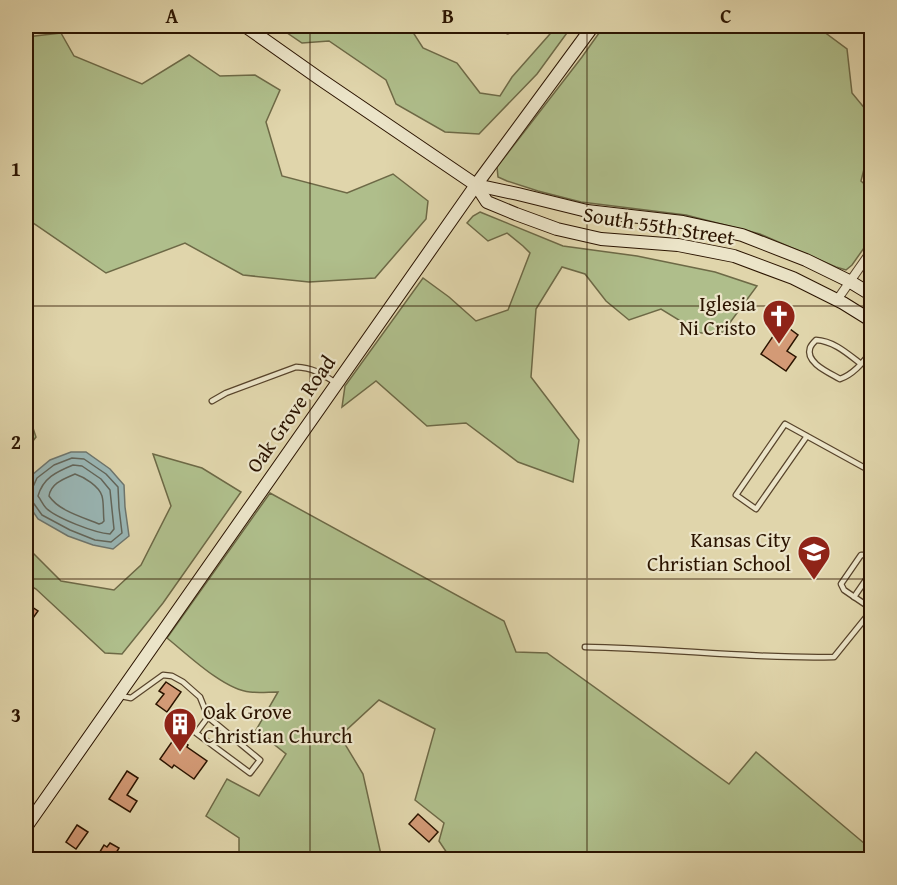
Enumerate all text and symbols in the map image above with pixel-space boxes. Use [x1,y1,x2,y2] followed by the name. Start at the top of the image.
[166,1,179,30] text: A
[442,1,454,30] text: B
[720,1,732,30] text: C
[11,154,21,183] text: 1
[581,198,738,253] street label: South 55th Street
[679,288,756,343] place label: Iglesia Ni Cristo
[761,298,797,345] church icon: Iglesia Ni Cristo
[239,348,343,479] street label: Oak Grove Road
[11,427,21,456] text: 2
[647,524,792,579] place label: Kansas City Christian School
[796,534,832,581] school or university icon: Kansas City Christian School
[203,696,353,751] place label: Oak Grove Christian Church
[11,700,21,729] text: 3
[162,706,198,753] building icon: Oak Grove Christian Church

